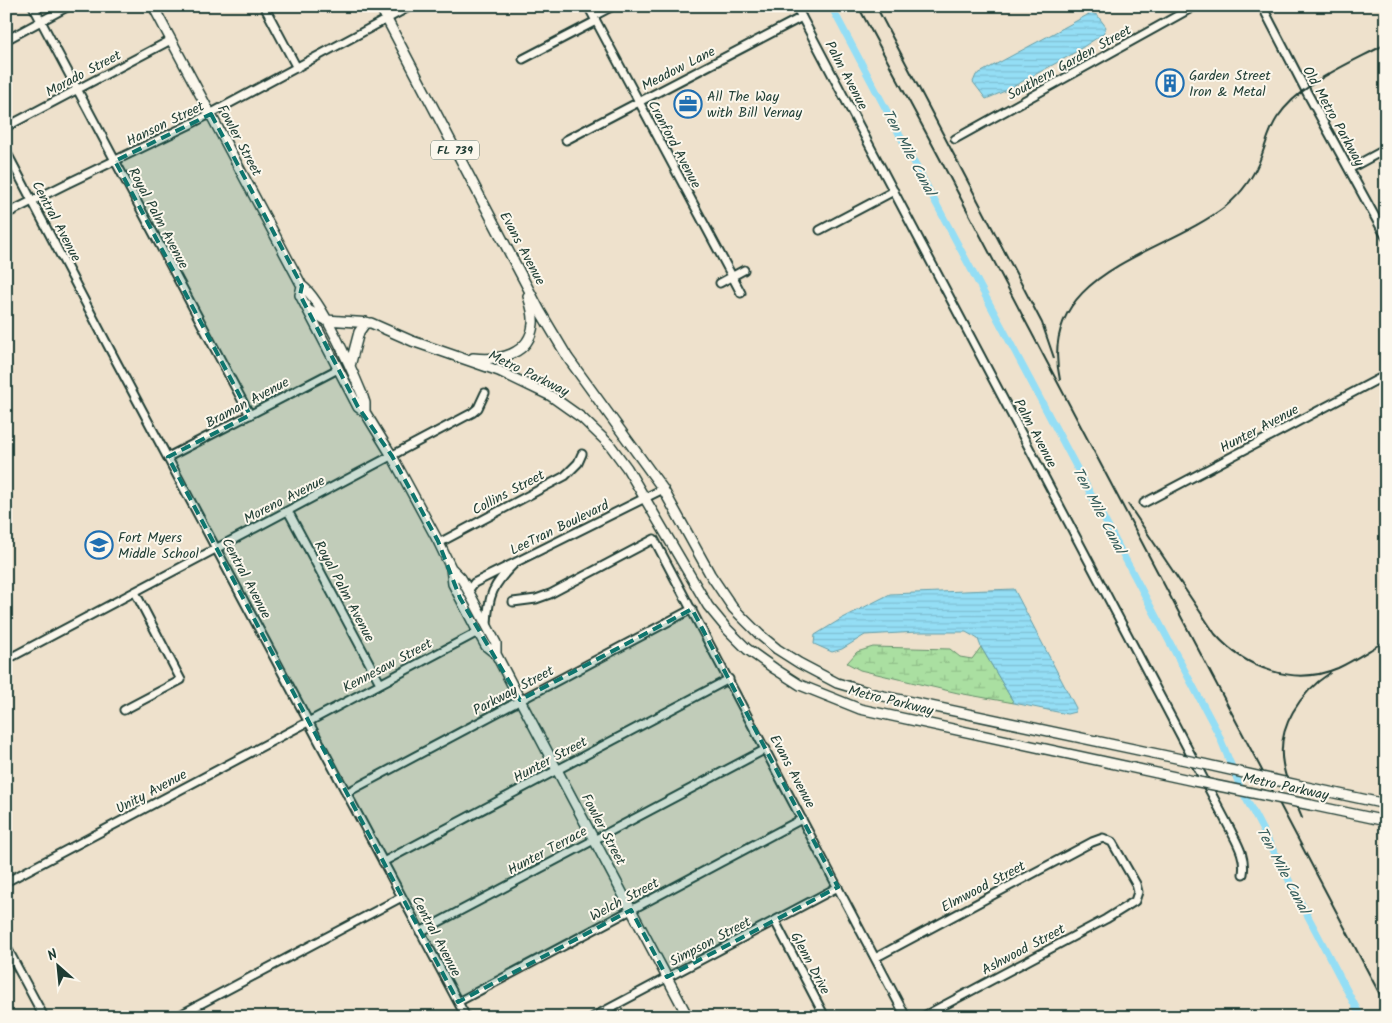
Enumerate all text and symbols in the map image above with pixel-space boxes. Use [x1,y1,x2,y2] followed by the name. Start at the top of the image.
[1003,19,1136,106] street label: Southern Garden Street
[819,37,874,115] street label: Palm Avenue
[638,41,720,97] street label: Meadow Lane
[42,44,126,103] street label: Morado Street
[1296,62,1370,171] street label: Old Metro Parkway
[1189,65,1271,103] place label: Garden Street Iron & Metal
[1155,68,1185,98] building icon: Garden Street Iron & Metal
[707,86,802,124] place label: All The Way with Bill Vernay
[673,89,703,119] office icon: All The Way with Bill Vernay
[123,95,209,152] street label: Hanson Street
[642,96,707,193] street label: Cranford Avenue
[211,101,268,181] street label: Fowler Street
[875,105,943,203] water label: Ten Mile Canal
[431,140,479,160] road number: FL 739
[122,164,195,274] street label: Royal Palm Avenue
[26,177,87,267] street label: Central Avenue
[493,208,551,290] street label: Evans Avenue
[485,345,573,403] street label: Metro Parkway
[202,371,294,434] street label: Braman Avenue
[1008,395,1063,473] street label: Palm Avenue
[1216,398,1304,459] street label: Hunter Avenue
[1065,463,1133,561] water label: Ten Mile Canal
[468,464,549,521] street label: Collins Street
[240,470,330,530] street label: Moreno Avenue
[506,494,614,561] street label: LeeTran Boulevard
[118,527,200,565] place label: Fort Myers Middle School
[84,530,114,560] school or university icon: Fort Myers Middle School
[216,534,277,624] street label: Central Avenue
[308,537,381,647] street label: Royal Palm Avenue
[339,633,437,699] street label: Kennesaw Street
[469,660,558,721] street label: Parkway Street
[846,680,936,722] street label: Metro Parkway
[510,731,592,789] street label: Hunter Street
[763,731,821,813] street label: Evans Avenue
[112,764,192,820] street label: Unity Avenue
[1241,767,1331,807] street label: Metro Parkway
[575,790,632,870] street label: Fowler Street
[504,820,592,881] street label: Hunter Terrace
[1249,823,1317,921] water label: Ten Mile Canal
[937,855,1030,918] street label: Elmwood Street
[586,872,663,927] street label: Welch Street
[406,892,467,982] street label: Central Avenue
[666,911,756,973] street label: Simpson Street
[978,918,1070,981] street label: Ashwood Street
[784,928,836,999] street label: Glenn Drive
[32,940,82,990] north arrow
[44,943,62,967] text: N

